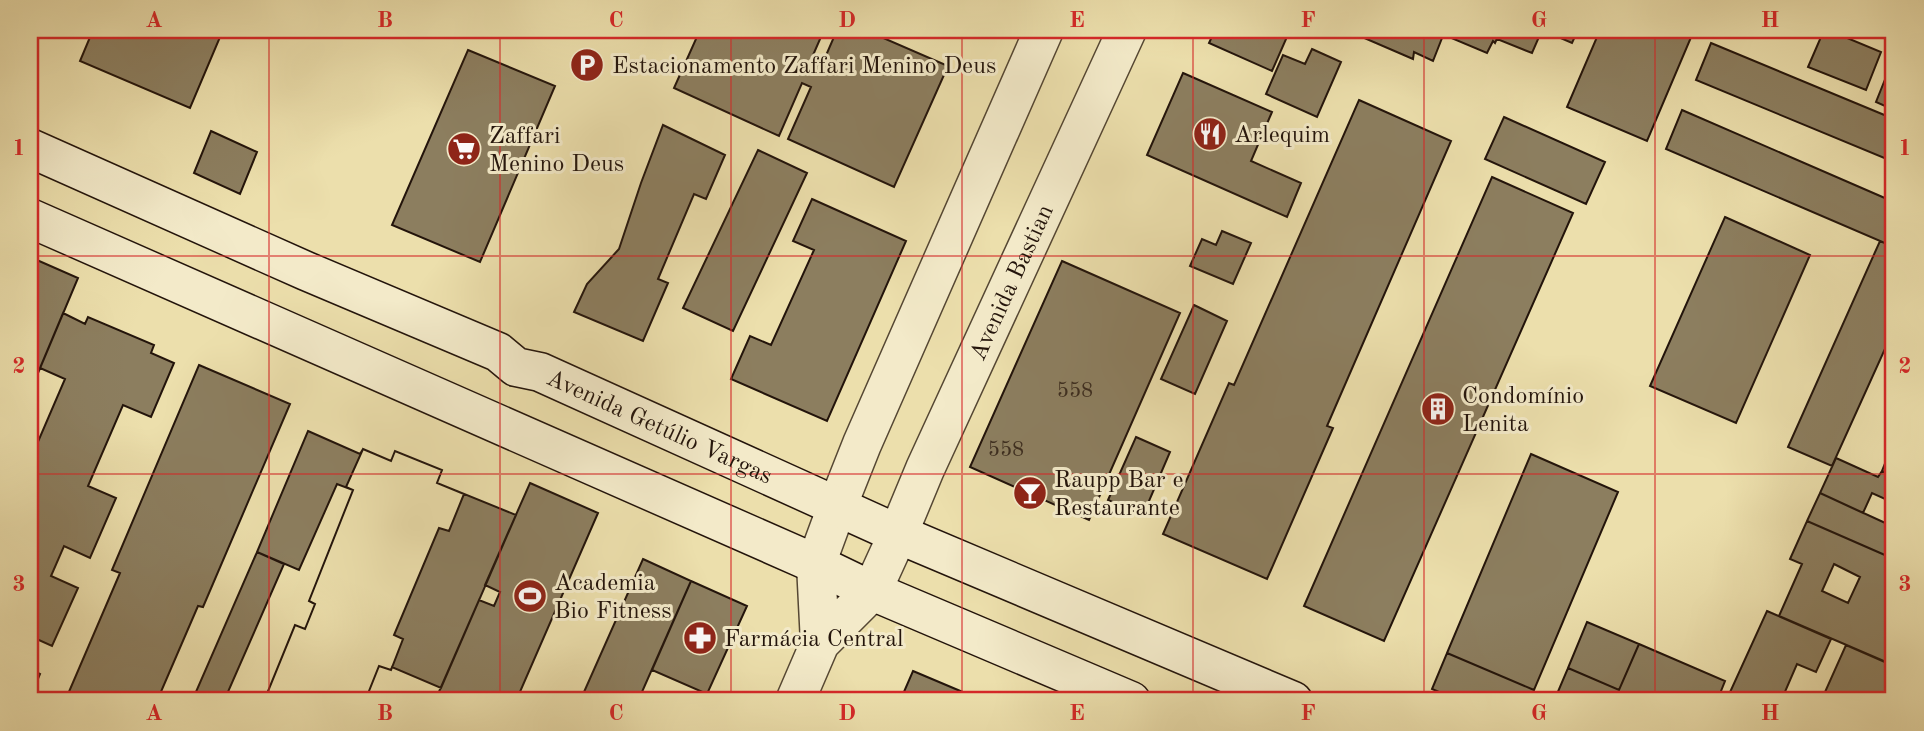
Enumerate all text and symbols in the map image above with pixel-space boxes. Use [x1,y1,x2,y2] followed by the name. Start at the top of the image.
[145,9,163,32] text: A
[377,9,393,32] text: B
[608,9,624,32] text: C
[838,9,856,32] text: D
[1069,9,1085,32] text: E
[1300,9,1316,32] text: F
[1531,9,1547,32] text: G
[1761,9,1779,32] text: H
[568,46,606,84] parking icon: Estacionamento Zaffari Menino Deus
[612,55,996,79] place label: Estacionamento Zaffari Menino Deus
[1191,115,1229,153] restaurant icon: Arlequim
[1234,124,1330,148] place label: Arlequim
[489,125,624,177] place label: Zaffari Menino Deus
[445,130,483,168] supermarket icon: Zaffari Menino Deus
[12,137,26,160] text: 1
[1898,137,1912,160] text: 1
[967,201,1059,365] street label: Avenida Bastian
[12,355,26,378] text: 2
[1898,355,1912,378] text: 2
[543,367,775,489] street label: Avenida Getúlio Vargas
[1057,381,1093,402] house number: 558
[1462,385,1584,437] place label: Condomínio Lenita
[1419,390,1457,428] building icon: Condomínio Lenita
[988,440,1024,461] house number: 558
[1054,469,1183,521] place label: Raupp Bar e Restaurante
[1011,474,1049,512] bar icon: Raupp Bar e Restaurante
[554,572,672,624] place label: Academia Bio Fitness
[12,573,26,596] text: 3
[1898,573,1912,596] text: 3
[511,577,549,615] sports icon: Academia Bio Fitness
[681,619,719,657] pharmacy icon: Farmácia Central
[724,628,903,652] place label: Farmácia Central
[145,702,163,725] text: A
[377,702,393,725] text: B
[608,702,624,725] text: C
[838,702,856,725] text: D
[1069,702,1085,725] text: E
[1300,702,1316,725] text: F
[1531,702,1547,725] text: G
[1761,702,1779,725] text: H

